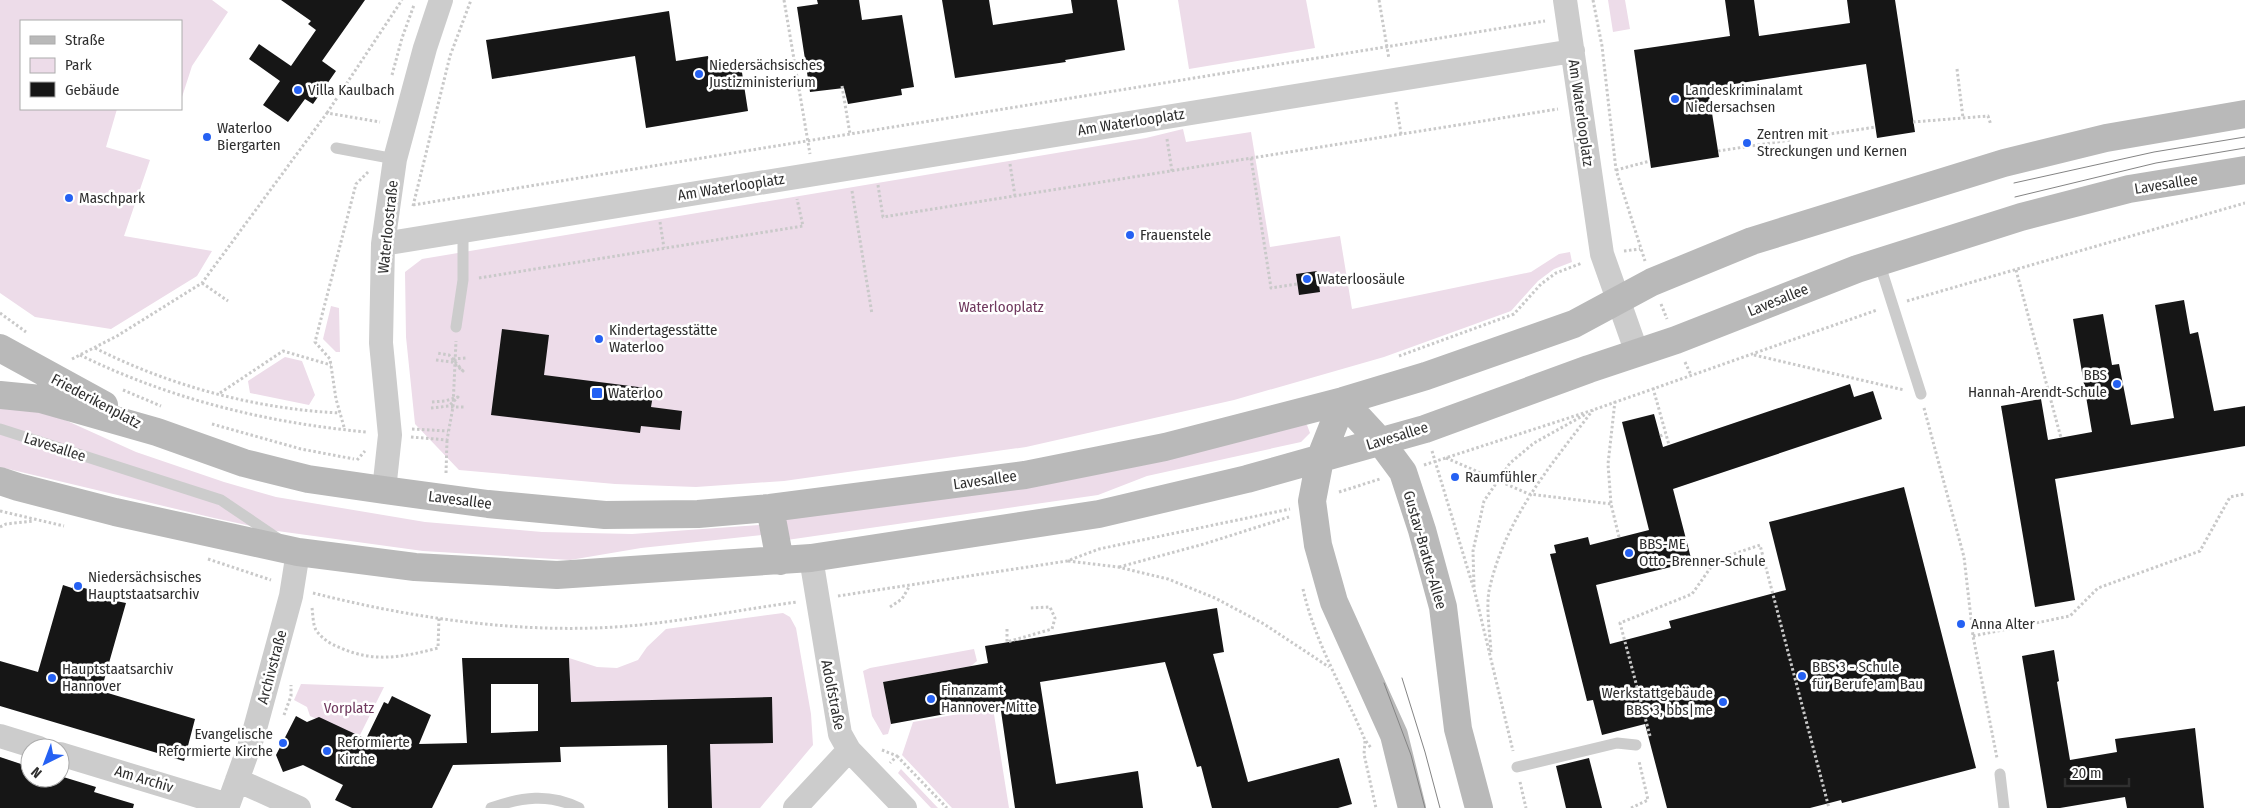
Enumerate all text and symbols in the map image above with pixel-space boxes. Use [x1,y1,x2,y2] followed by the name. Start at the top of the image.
[20,20,182,110] legend
[65,31,105,49] text: Straße
[65,56,92,74] text: Park
[709,56,822,91] place label: Niedersächsisches Justizministerium
[1565,58,1597,168] street label: Am Waterlooplatz
[693,68,705,80] marker: Niedersächsisches Justizministerium
[65,81,120,99] text: Gebäude
[308,81,395,99] place label: Villa Kaulbach
[1685,81,1803,116] place label: Landeskriminalamt Niedersachsen
[292,84,304,96] marker: Villa Kaulbach
[1669,93,1681,105] marker: Landeskriminalamt Niedersachsen
[1076,105,1186,139] street label: Am Waterlooplatz
[217,119,281,154] place label: Waterloo Biergarten
[1757,125,1907,160] place label: Zentren mit Streckungen und Kernen
[201,131,213,143] marker: Waterloo Biergarten
[1741,137,1753,149] marker: Zentren mit Streckungen und Kernen
[676,170,786,204] street label: Am Waterlooplatz
[2133,170,2199,198] street label: Lavesallee
[374,179,402,275] street label: Waterloostraße
[79,189,145,207] place label: Maschpark
[63,192,75,204] marker: Maschpark
[1140,226,1211,244] place label: Frauenstele
[1124,229,1136,241] marker: Frauenstele
[1317,270,1405,288] place label: Waterloosäule
[1301,273,1313,285] marker: Waterloosäule
[1745,280,1811,320] street label: Lavesallee
[958,298,1044,316] park label: Waterlooplatz
[609,321,717,356] place label: Kindertagesstätte Waterloo
[593,333,605,345] marker: Kindertagesstätte Waterloo
[1968,366,2107,401] place label: BBS Hannah-Arendt-Schule
[48,370,144,432] street label: Friederikenplatz
[2111,378,2123,390] marker: BBS Hannah-Arendt-Schule
[608,384,663,402] place label: Waterloo
[590,386,604,400] marker: Waterloo
[1364,418,1430,454] street label: Lavesallee
[22,429,88,465] street label: Lavesallee
[952,467,1018,493] street label: Lavesallee
[1465,468,1537,486] place label: Raumfühler
[1449,471,1461,483] marker: Raumfühler
[427,487,493,513] street label: Lavesallee
[1399,489,1451,611] street label: Gustav-Bratke-Allee
[1639,535,1766,570] place label: BBS-ME Otto-Brenner-Schule
[1623,547,1635,559] marker: BBS-ME Otto-Brenner-Schule
[88,568,201,603] place label: Niedersächsisches Hauptstaatsarchiv
[72,580,84,592] marker: Niedersächsisches Hauptstaatsarchiv
[1971,615,2036,633] place label: Anna Alter
[1955,618,1967,630] marker: Anna Alter
[253,628,291,706] street label: Archivstraße
[817,658,849,732] street label: Adolfstraße
[1812,658,1923,693] place label: BBS 3 - Schule für Berufe am Bau
[62,660,173,695] place label: Hauptstaatsarchiv Hannover
[1796,670,1808,682] marker: BBS 3 - Schule für Berufe am Bau
[46,672,58,684] marker: Hauptstaatsarchiv Hannover
[941,681,1037,716] place label: Finanzamt Hannover-Mitte
[1602,684,1713,719] place label: Werkstattgebäude BBS 3, bbs|me
[925,693,937,705] marker: Finanzamt Hannover-Mitte
[1717,696,1729,708] marker: Werkstattgebäude BBS 3, bbs|me
[324,699,374,717] park label: Vorplatz
[158,725,273,760] place label: Evangelische Reformierte Kirche
[337,733,410,768] place label: Reformierte Kirche
[277,737,289,749] marker: Evangelische Reformierte Kirche
[20,738,70,788] north arrow
[321,745,333,757] marker: Reformierte Kirche
[2065,756,2129,788] scale bar
[112,762,176,797] street label: Am Archiv
[28,763,45,781] text: N
[2072,764,2102,782] text: 20 m

